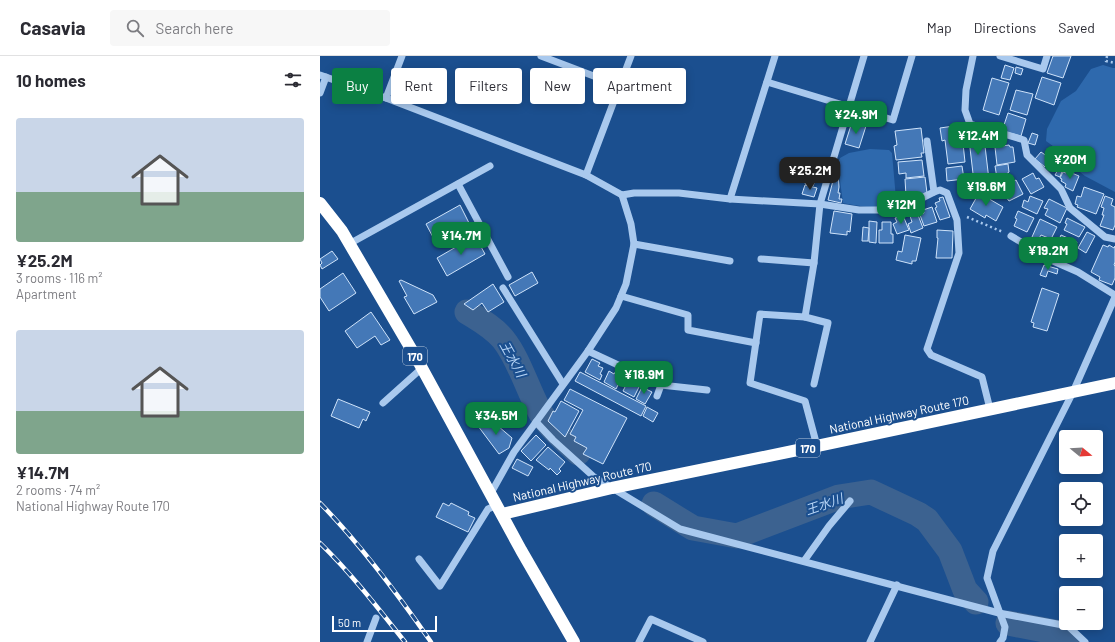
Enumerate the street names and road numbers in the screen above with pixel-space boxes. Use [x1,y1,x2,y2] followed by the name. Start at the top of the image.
[403,347,427,365] road number: 170
[828,392,970,436] street label: National Highway Route 170
[796,439,820,457] road number: 170
[511,458,653,504] street label: National Highway Route 170

